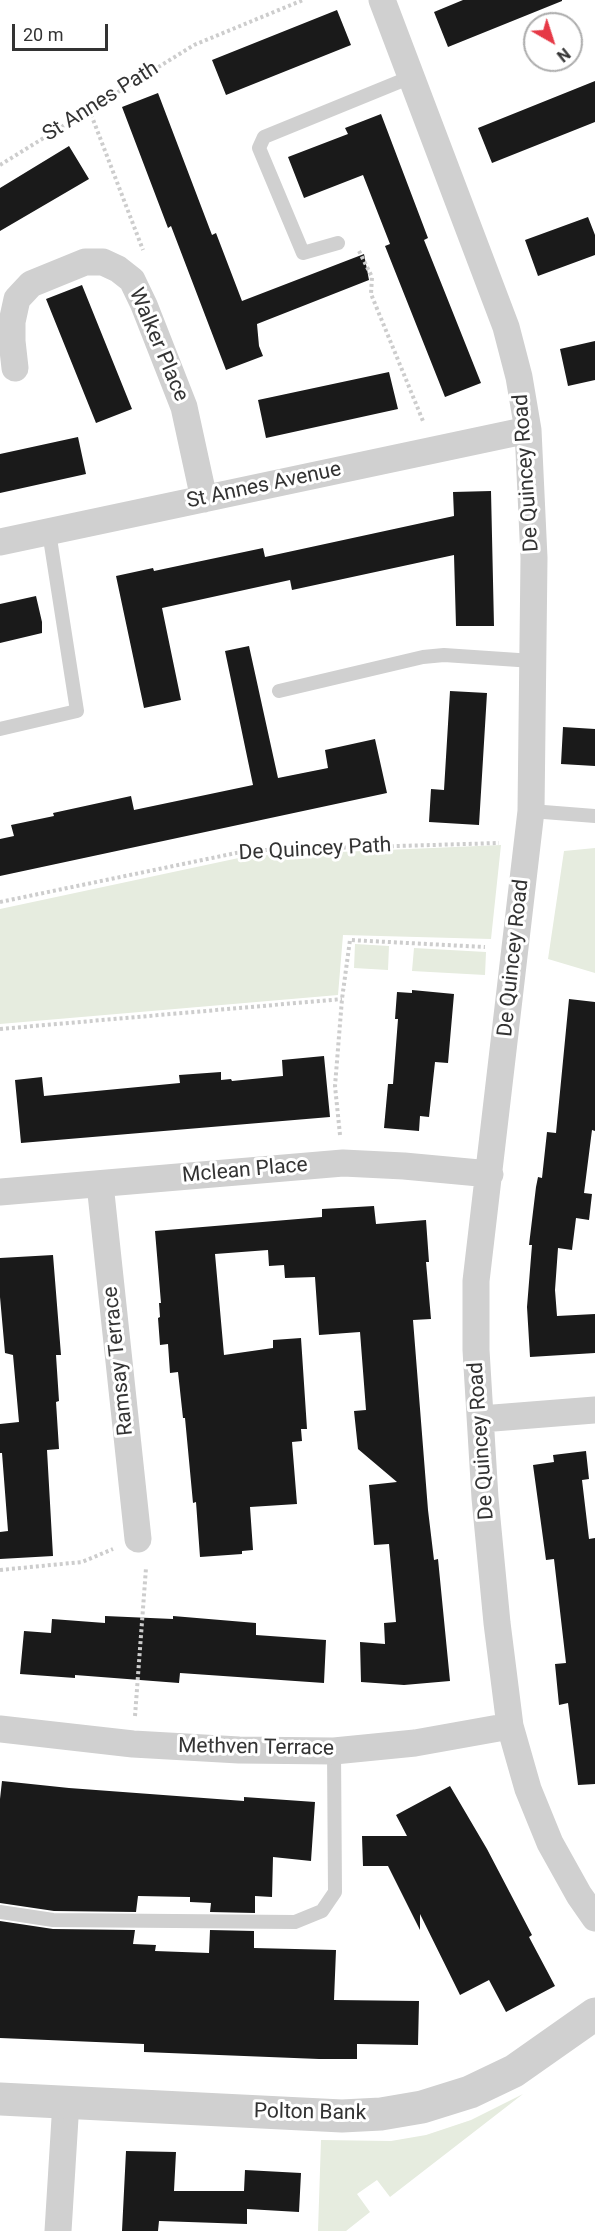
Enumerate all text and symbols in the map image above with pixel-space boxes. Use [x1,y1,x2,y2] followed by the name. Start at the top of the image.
[15,12,111,50] scale bar
[523,12,583,72] north arrow
[23,24,63,45] text: 20 m
[553,44,574,66] text: N
[39,56,163,148] street label: St Annes Path
[123,285,193,405] street label: Walker Place
[509,393,545,553] street label: De Quincey Road
[184,457,344,515] street label: St Annes Avenue
[238,833,392,867] street label: De Quincey Path
[493,878,535,1038] street label: De Quincey Road
[181,1153,309,1189] street label: Mclean Place
[99,1285,139,1437] street label: Ramsay Terrace
[464,1361,500,1521] street label: De Quincey Road
[178,1734,334,1762] street label: Methven Terrace
[254,2099,366,2127] street label: Polton Bank

